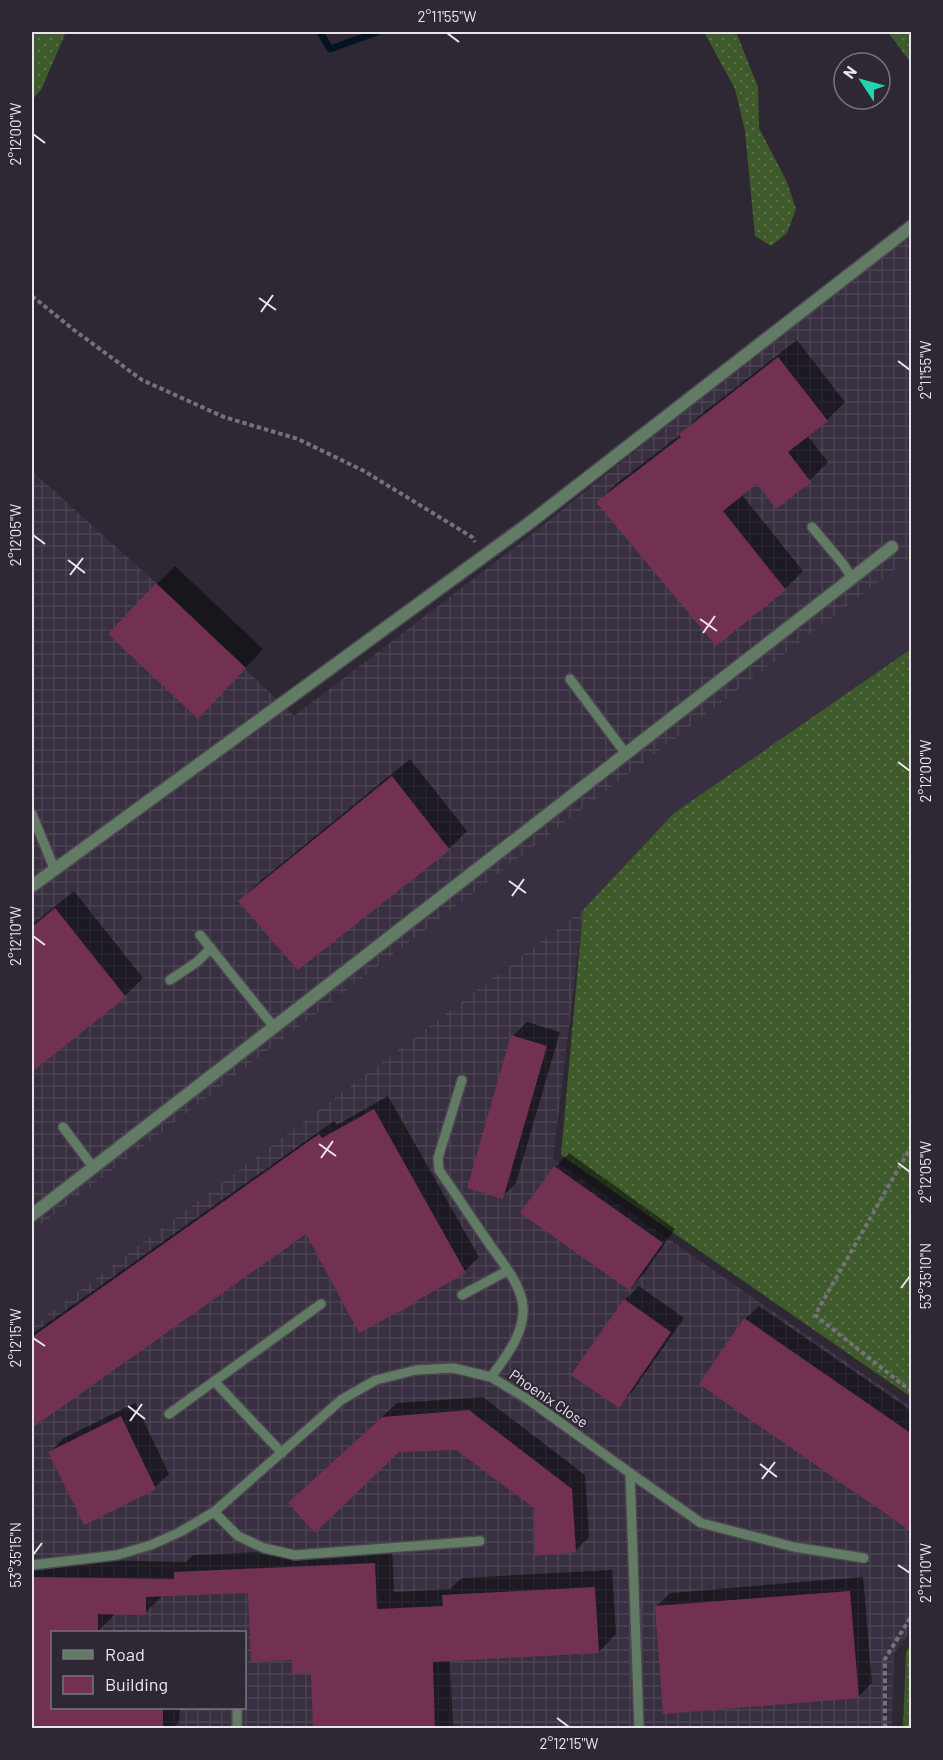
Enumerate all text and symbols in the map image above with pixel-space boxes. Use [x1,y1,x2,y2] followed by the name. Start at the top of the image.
[418,7,476,25] text: 2°11'55"W
[832,51,892,111] north arrow
[839,62,860,82] text: N
[6,102,24,166] text: 2°12'00"W
[916,341,934,399] text: 2°11'55"W
[6,504,24,566] text: 2°12'05"W
[916,739,934,803] text: 2°12'00"W
[6,906,24,966] text: 2°12'10"W
[916,1141,934,1203] text: 2°12'05"W
[916,1243,934,1309] text: 53°35'10"N
[6,1308,24,1368] text: 2°12'15"W
[506,1365,592,1431] street label: Phoenix Close
[6,1522,24,1588] text: 53°35'15"N
[916,1543,934,1603] text: 2°12'10"W
[51,1631,246,1709] legend
[105,1643,145,1665] text: Road
[105,1673,168,1695] text: Building
[539,1734,599,1752] text: 2°12'15"W

